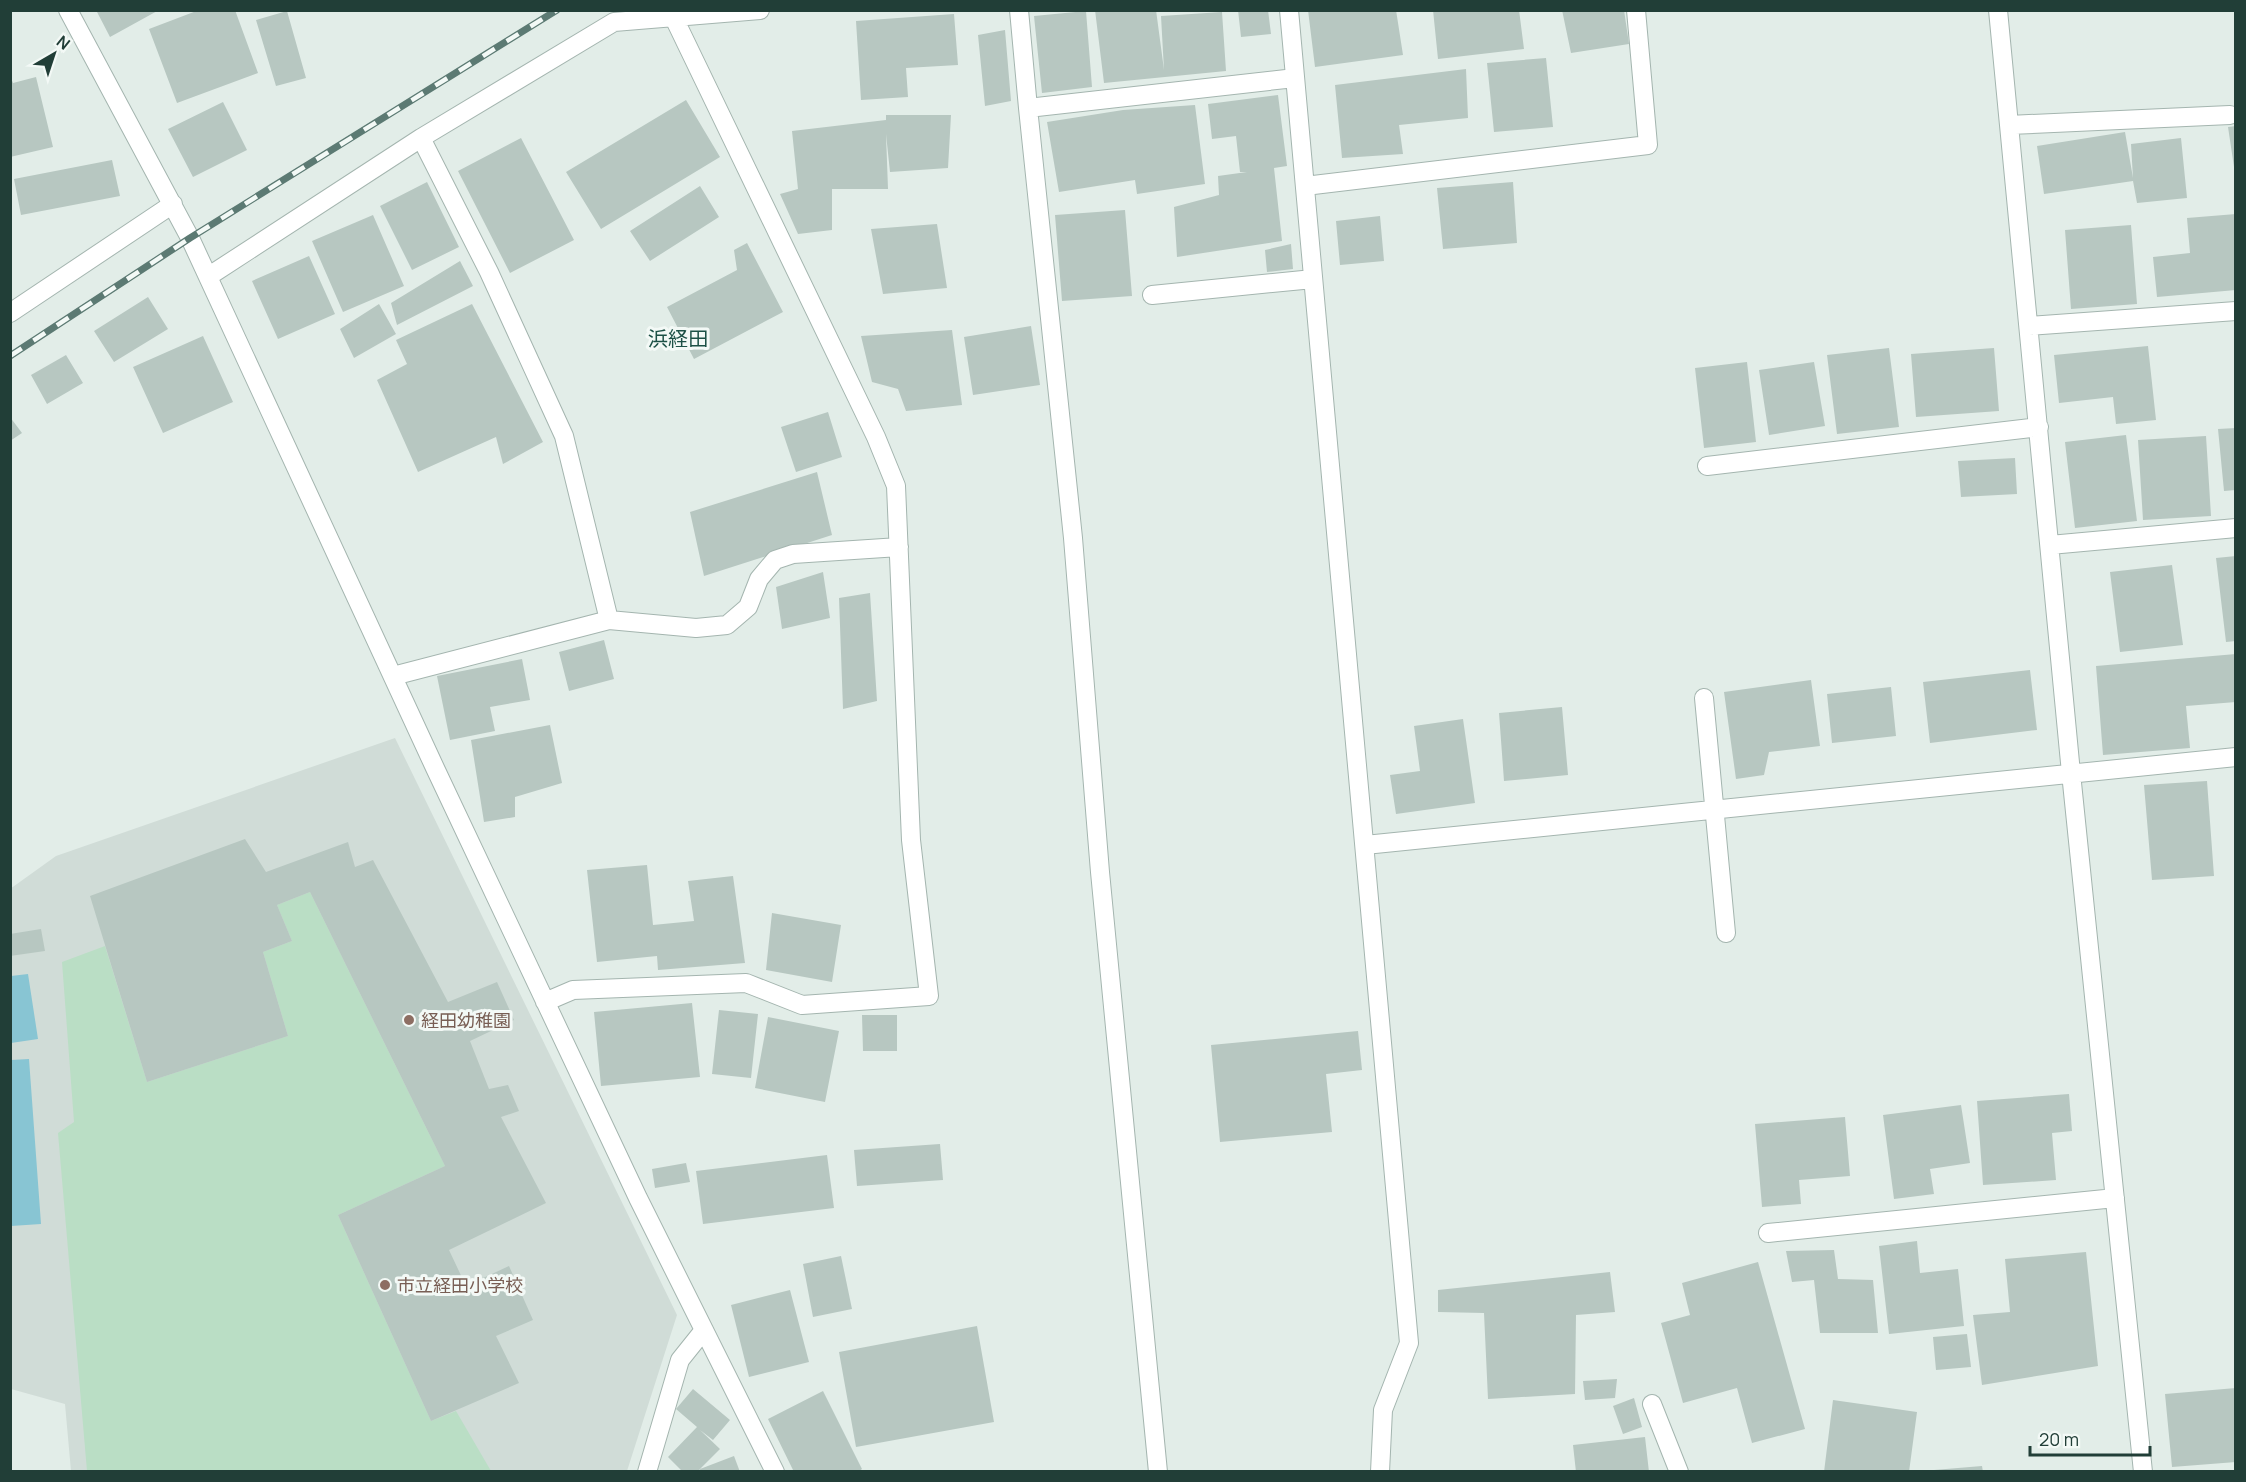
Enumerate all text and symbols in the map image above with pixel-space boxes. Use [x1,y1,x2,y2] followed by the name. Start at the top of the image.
[24,24,84,84] north arrow
[52,30,75,55] text: N
[648,325,708,352] district label: 浜経田
[421,1008,511,1032] place label: 経田幼稚園
[402,1013,416,1027] marker: 経田幼稚園
[397,1273,523,1297] place label: 市立経田小学校
[378,1278,392,1292] marker: 市立経田小学校
[2030,1419,2150,1457] scale bar
[2039,1427,2079,1451] text: 20 m

